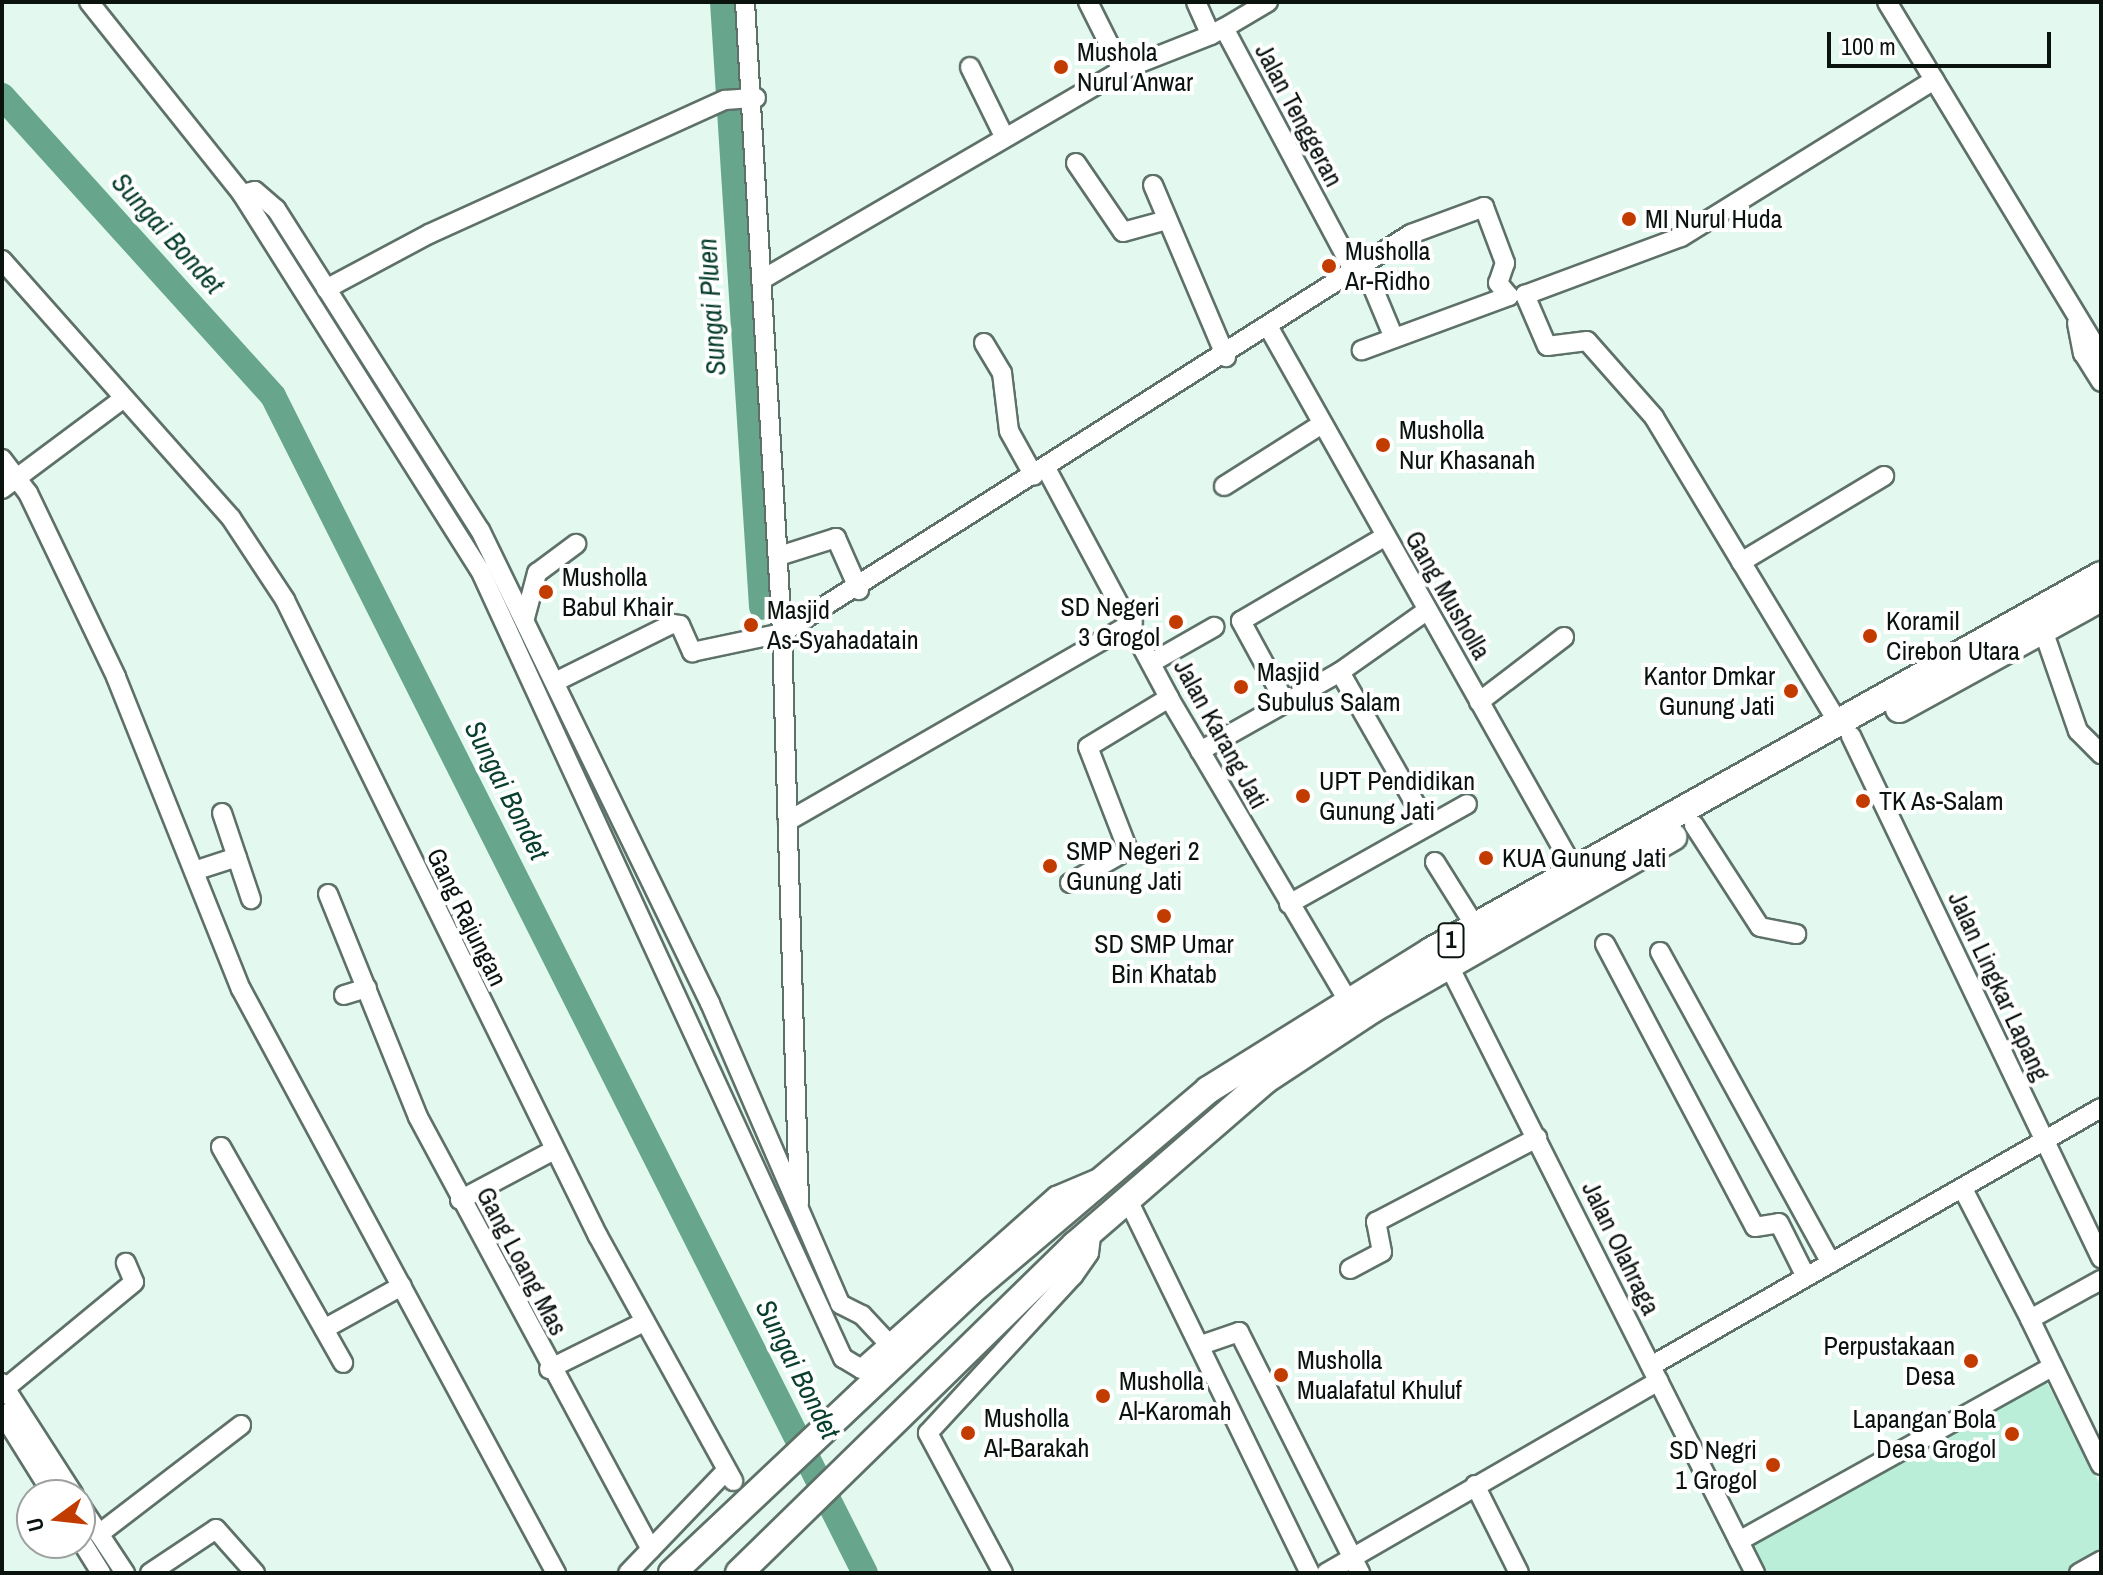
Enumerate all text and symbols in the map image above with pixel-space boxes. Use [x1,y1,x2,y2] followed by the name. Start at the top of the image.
[1831,16,2055,66] scale bar
[1841,30,1896,62] text: 100 m
[1077,36,1194,98] place label: Mushola Nurul Anwar
[1248,38,1350,192] street label: Jalan Tenggeran
[1052,58,1070,76] marker: Mushola Nurul Anwar
[105,165,231,301] water label: Sungai Bondet
[1645,203,1782,235] place label: MI Nurul Huda
[1620,210,1638,228] marker: MI Nurul Huda
[1345,235,1430,296] place label: Musholla Ar-Ridho
[689,237,733,377] water label: Sungai Pluen
[1320,257,1338,275] marker: Musholla Ar-Ridho
[1399,414,1535,476] place label: Musholla Nur Khasanah
[1374,436,1392,454] marker: Musholla Nur Khasanah
[1399,525,1497,665] street label: Gang Musholla
[562,561,673,622] place label: Musholla Babul Khair
[537,583,555,601] marker: Musholla Babul Khair
[1060,591,1160,652] place label: SD Negeri 3 Grogol
[767,594,919,656] place label: Masjid As-Syahadatain
[1886,605,2020,666] place label: Koramil Cirebon Utara
[1167,613,1185,631] marker: SD Negeri 3 Grogol
[742,616,760,634] marker: Masjid As-Syahadatain
[1861,627,1879,645] marker: Koramil Cirebon Utara
[1167,654,1275,814] street label: Jalan Karang Jati
[1257,656,1400,718] place label: Masjid Subulus Salam
[1643,660,1775,722] place label: Kantor Dmkar Gunung Jati
[1232,678,1250,696] marker: Masjid Subulus Salam
[1782,682,1800,700] marker: Kantor Dmkar Gunung Jati
[458,715,556,865] water label: Sungai Bondet
[1319,765,1475,826] place label: UPT Pendidikan Gunung Jati
[1879,785,2005,817] place label: TK As-Salam
[1294,787,1312,805] marker: UPT Pendidikan Gunung Jati
[1854,792,1872,810] marker: TK As-Salam
[1066,835,1200,896] place label: SMP Negeri 2 Gunung Jati
[1502,842,1668,874] place label: KUA Gunung Jati
[420,843,514,991] street label: Gang Rajungan
[1477,849,1495,867] marker: KUA Gunung Jati
[1041,857,1059,875] marker: SMP Negeri 2 Gunung Jati
[1942,886,2056,1086] street label: Jalan Lingkar Lapang
[1155,907,1173,925] marker: SD SMP Umar Bin Khatab
[1437,920,1465,960] road number: 1
[1094,928,1234,990] place label: SD SMP Umar Bin Khatab
[1575,1176,1667,1320] street label: Jalan Olahraga
[470,1181,574,1341] street label: Gang Loang Mas
[749,1294,847,1444] water label: Sungai Bondet
[1823,1330,1955,1392] place label: Perpustakaan Desa
[1297,1344,1462,1406] place label: Musholla Mualafatul Khuluf
[1962,1352,1980,1370] marker: Perpustakaan Desa
[1119,1365,1232,1426] place label: Musholla Al-Karomah
[1272,1366,1290,1384] marker: Musholla Mualafatul Khuluf
[1094,1387,1112,1405] marker: Musholla Al-Karomah
[984,1402,1089,1464] place label: Musholla Al-Barakah
[1853,1403,1996,1464] place label: Lapangan Bola Desa Grogol
[959,1424,977,1442] marker: Musholla Al-Barakah
[2003,1425,2021,1443] marker: Lapangan Bola Desa Grogol
[1669,1434,1757,1496] place label: SD Negri 1 Grogol
[1764,1456,1782,1474] marker: SD Negri 1 Grogol
[16,1479,96,1559] north arrow
[19,1515,51,1535] text: U

